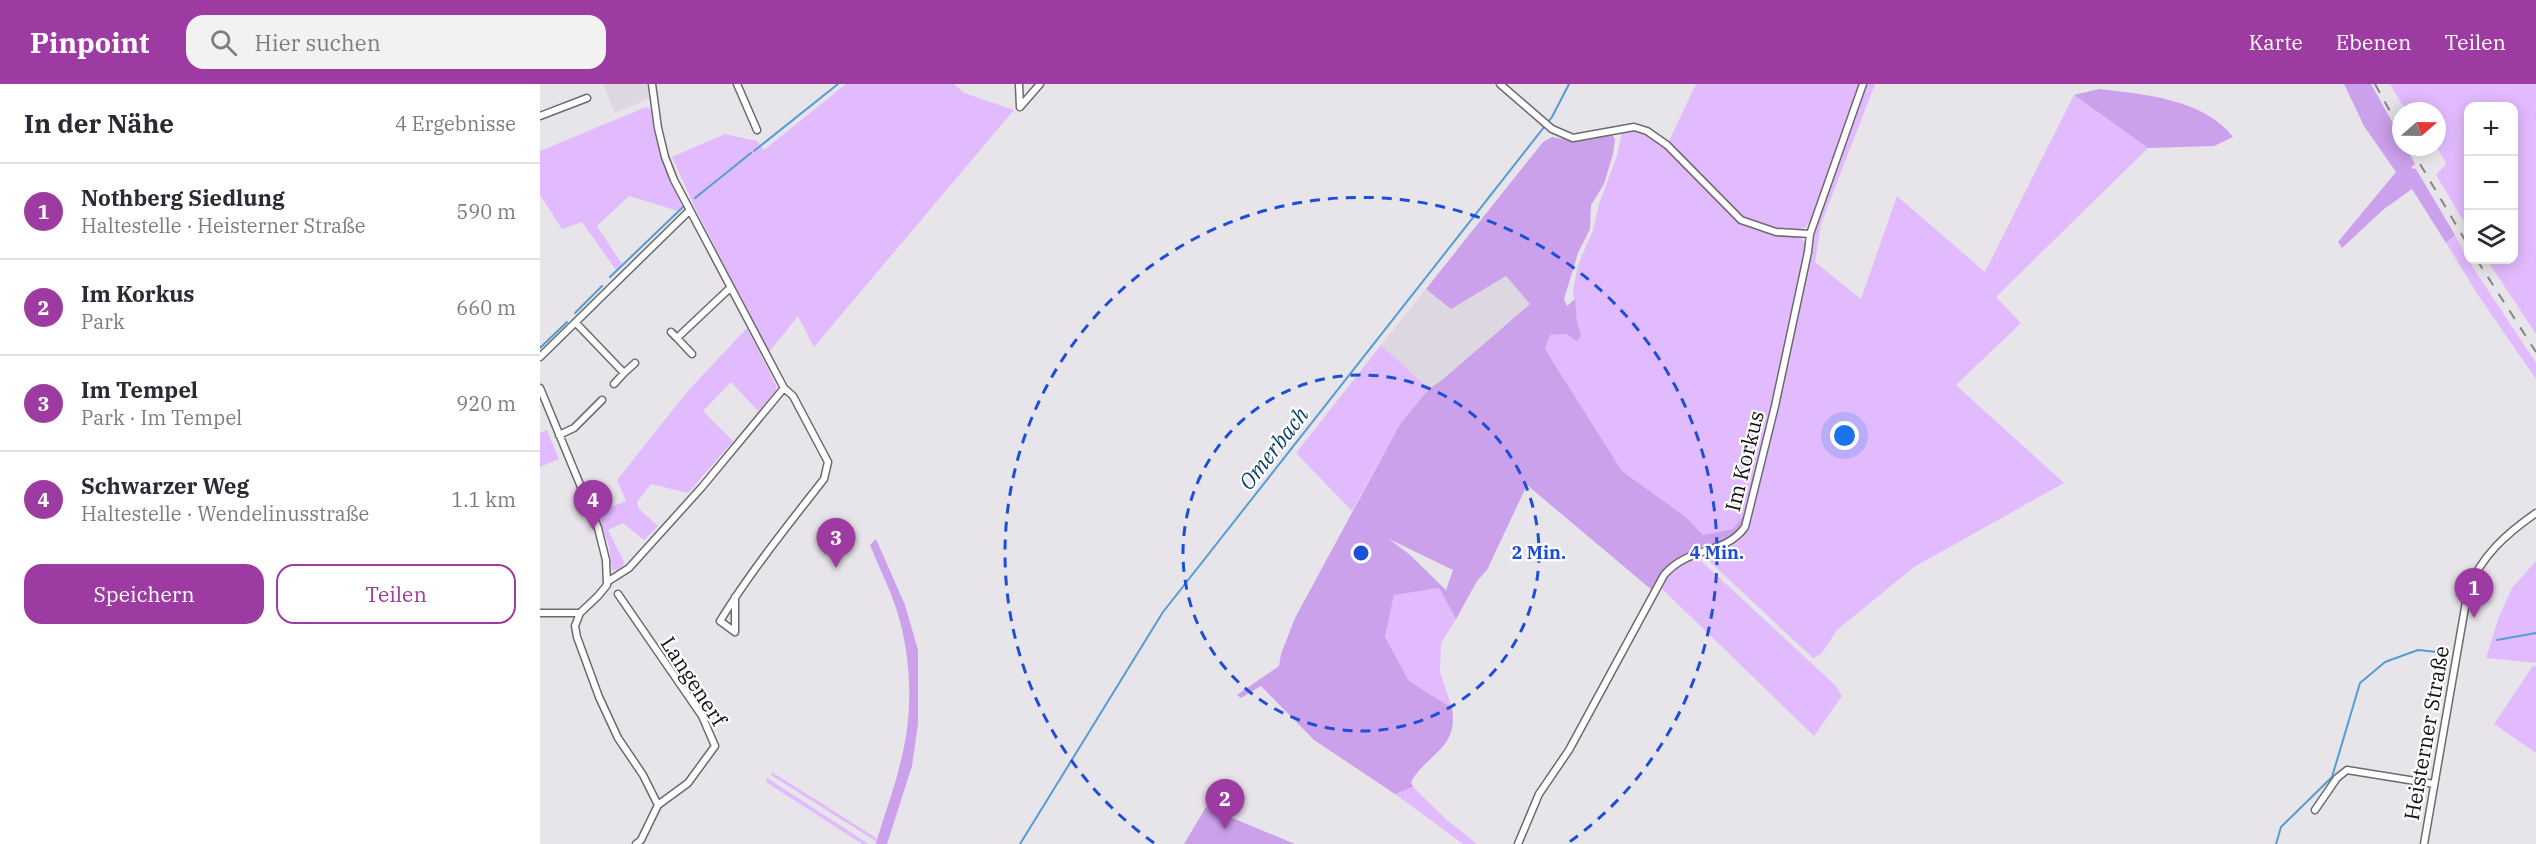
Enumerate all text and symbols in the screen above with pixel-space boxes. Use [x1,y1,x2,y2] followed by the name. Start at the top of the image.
[186,15,606,69] search box
[30,24,150,61] text: Pinpoint
[207,26,240,59] icon: search
[255,28,381,57] text: Hier suchen
[2249,28,2303,56] text: Karte
[2336,28,2411,56] text: Ebenen
[2444,28,2506,56] text: Teilen
[2392,102,2446,156] north arrow
[2464,102,2518,264] map controls
[2464,102,2518,156] button: +
[24,106,174,140] text: In der Nähe
[395,110,516,137] text: 4 Ergebnisse
[2464,156,2518,210] button: −
[81,183,285,212] text: Nothberg Siedlung
[38,198,50,225] text: 1
[456,198,516,225] text: 590 m
[2464,210,2518,264] button: layers
[81,212,365,239] text: Haltestelle · Heisterner Straße
[81,279,195,308] text: Im Korkus
[38,294,50,321] text: 2
[456,294,516,321] text: 660 m
[81,308,125,335] text: Park
[81,375,198,404] text: Im Tempel
[38,390,50,417] text: 3
[456,390,516,417] text: 920 m
[1232,401,1314,495] water label: Omerbach
[81,404,242,431] text: Park · Im Tempel
[1718,408,1770,514] street label: Im Korkus
[1830,421,1859,450] your location
[81,471,249,500] text: Schwarzer Weg
[574,480,612,530] pin: 4
[38,486,50,513] text: 4
[451,486,516,513] text: 1.1 km
[81,500,369,527] text: Haltestelle · Wendelinusstraße
[816,518,856,568] pin: 3
[1512,541,1566,564] text: 2 Min.
[1690,541,1744,564] text: 4 Min.
[1351,543,1371,563] centre of rings
[24,564,264,624] button: Speichern
[276,564,516,624] button: Teilen
[2454,568,2494,618] pin: 1
[655,631,734,733] street label: Langenerf
[2397,644,2455,822] street label: Heisterner Straße
[1206,780,1244,829] pin: 2

